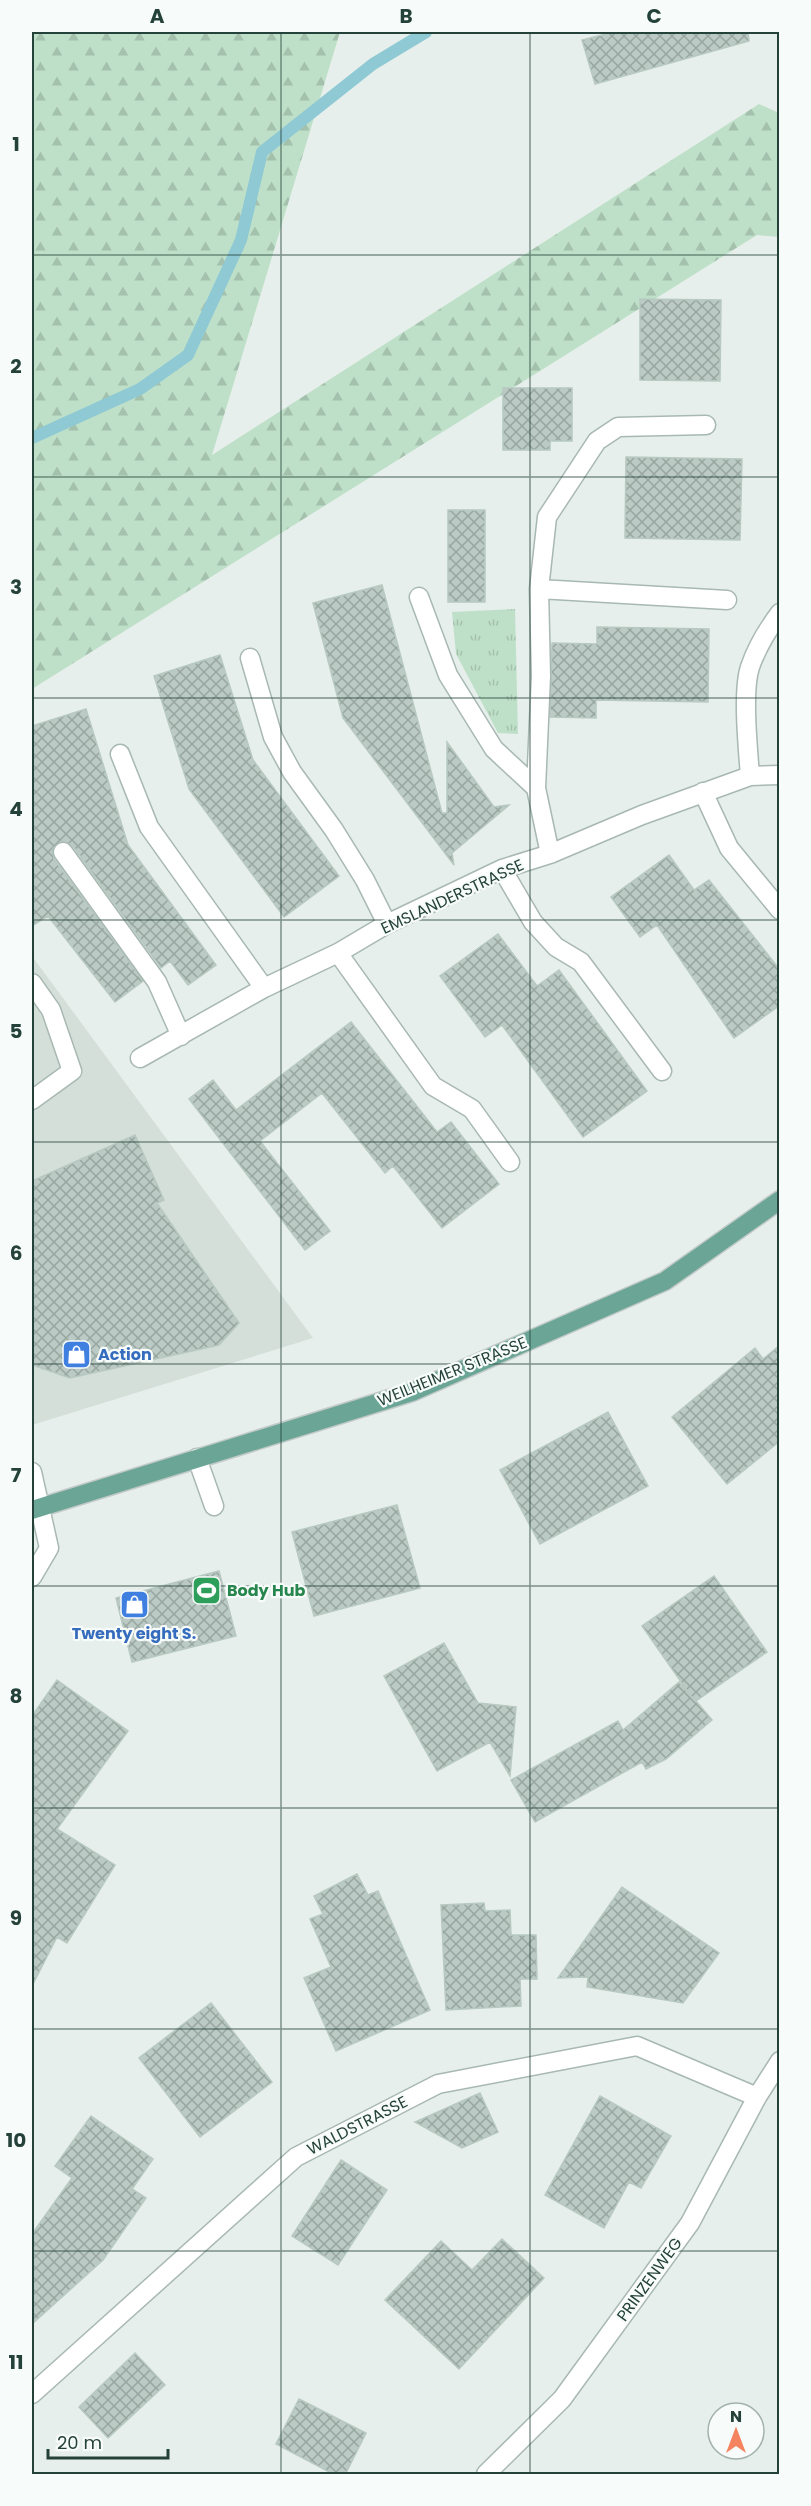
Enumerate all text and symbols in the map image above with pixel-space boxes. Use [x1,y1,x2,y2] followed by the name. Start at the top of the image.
[150,2,165,30] text: A
[399,2,413,30] text: B
[646,2,662,30] text: C
[12,130,20,158] text: 1
[10,352,22,380] text: 2
[10,573,22,601] text: 3
[9,795,23,823] text: 4
[377,853,527,940] street label: EMSLANDERSTRASSE
[10,1017,23,1045] text: 5
[10,1239,22,1267] text: 6
[374,1331,530,1412] street label: WEILHEIMER STRASSE
[61,1338,93,1370] shop icon: Action
[98,1343,152,1366] place label: Action
[11,1461,22,1489] text: 7
[190,1574,222,1606] sports icon: Body Hub
[227,1579,306,1602] place label: Body Hub
[118,1589,150,1621] shop icon: Twenty eight S.
[72,1622,196,1645] place label: Twenty eight S.
[10,1682,22,1710] text: 8
[10,1904,22,1932] text: 9
[303,2090,412,2161] street label: WALDSTRASSE
[6,2126,26,2154] text: 10
[611,2233,688,2326] street label: PRINZENWEG
[8,2348,24,2376] text: 11
[706,2401,766,2461] north arrow
[730,2405,742,2428] text: N
[48,2422,168,2460] scale bar
[57,2430,102,2455] text: 20 m

